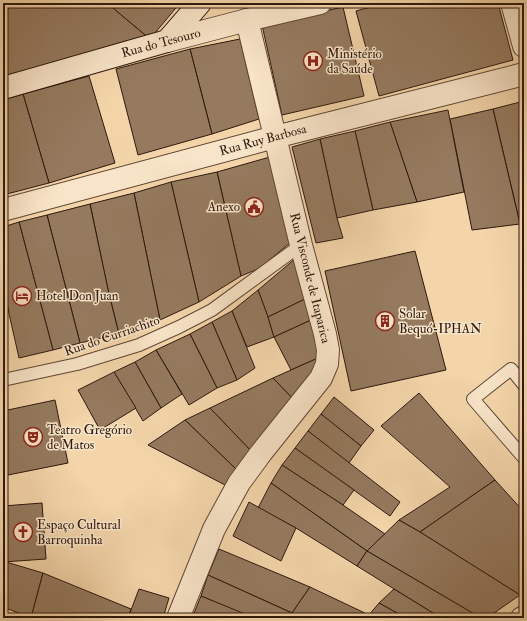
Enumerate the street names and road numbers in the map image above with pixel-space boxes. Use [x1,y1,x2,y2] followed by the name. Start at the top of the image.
[120,25,202,61] street label: Rua do Tesouro
[218,121,309,160] street label: Rua Ruy Barbosa
[285,211,334,346] street label: Rua Visconde de Itaparica
[62,312,162,360] street label: Rua do Curriachito

